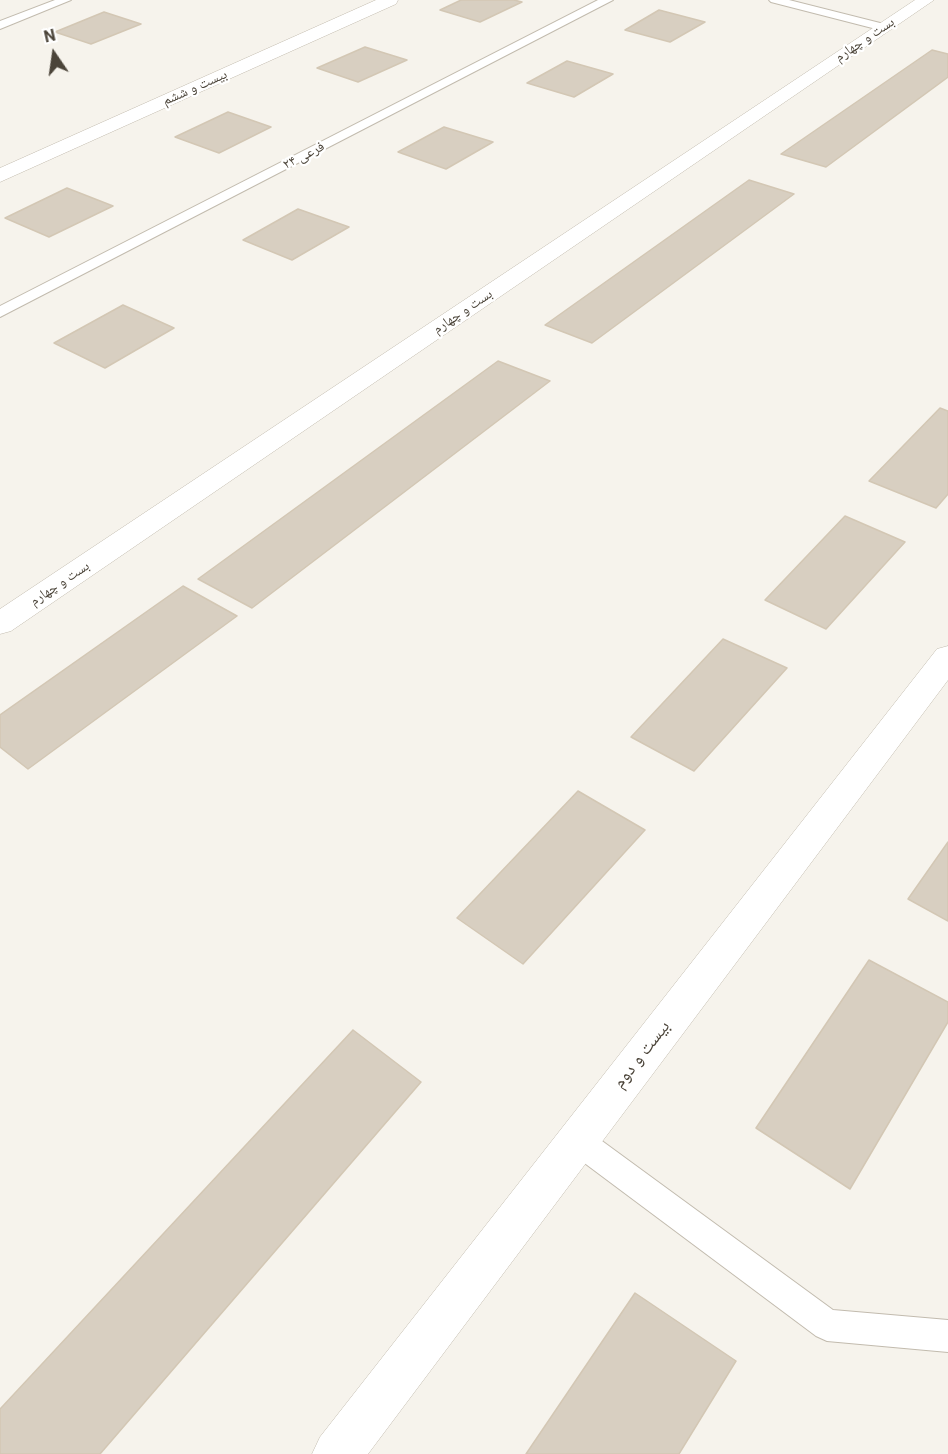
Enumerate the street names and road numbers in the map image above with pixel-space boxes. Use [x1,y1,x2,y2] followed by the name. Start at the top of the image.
[832,14,898,66] street label: بست و چهارم
[160,66,230,110] street label: بیست و ششم
[280,138,328,174] street label: فرعی ۲۴
[430,286,496,338] street label: بست و چهارم
[27,558,93,610] street label: بست و چهارم
[609,1017,675,1093] street label: بیست و دوم

